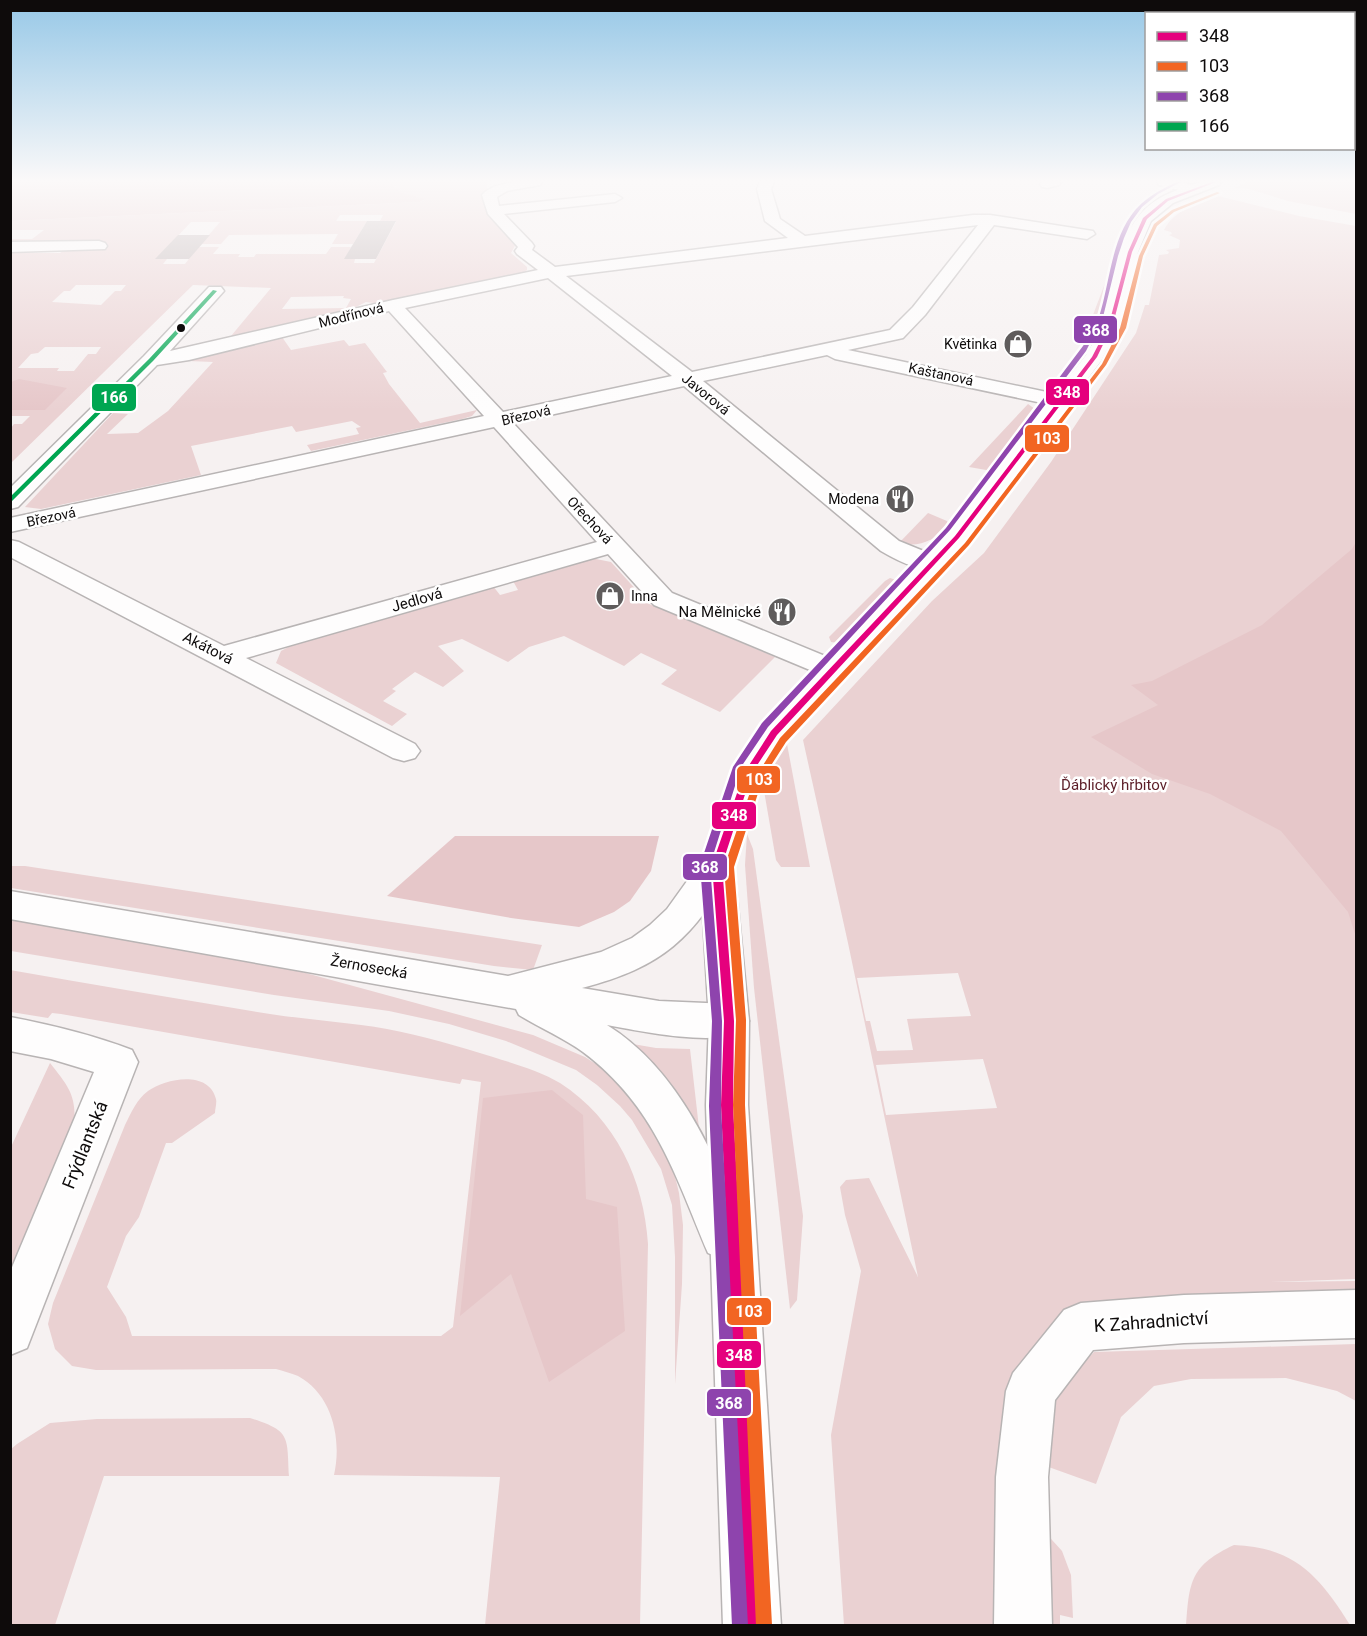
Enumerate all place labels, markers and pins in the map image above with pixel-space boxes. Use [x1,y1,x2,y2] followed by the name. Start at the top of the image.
[175,322,187,334] unlabelled marker
[1002,328,1034,360] shop icon: Květinka
[944,336,997,352] place label: Květinka
[884,483,916,515] restaurant icon: Modena
[828,491,879,507] place label: Modena
[594,580,626,612] shop icon: Inna
[631,588,658,604] place label: Inna
[766,596,798,628] restaurant icon: Na Mělnické
[679,603,761,621] place label: Na Mělnické

